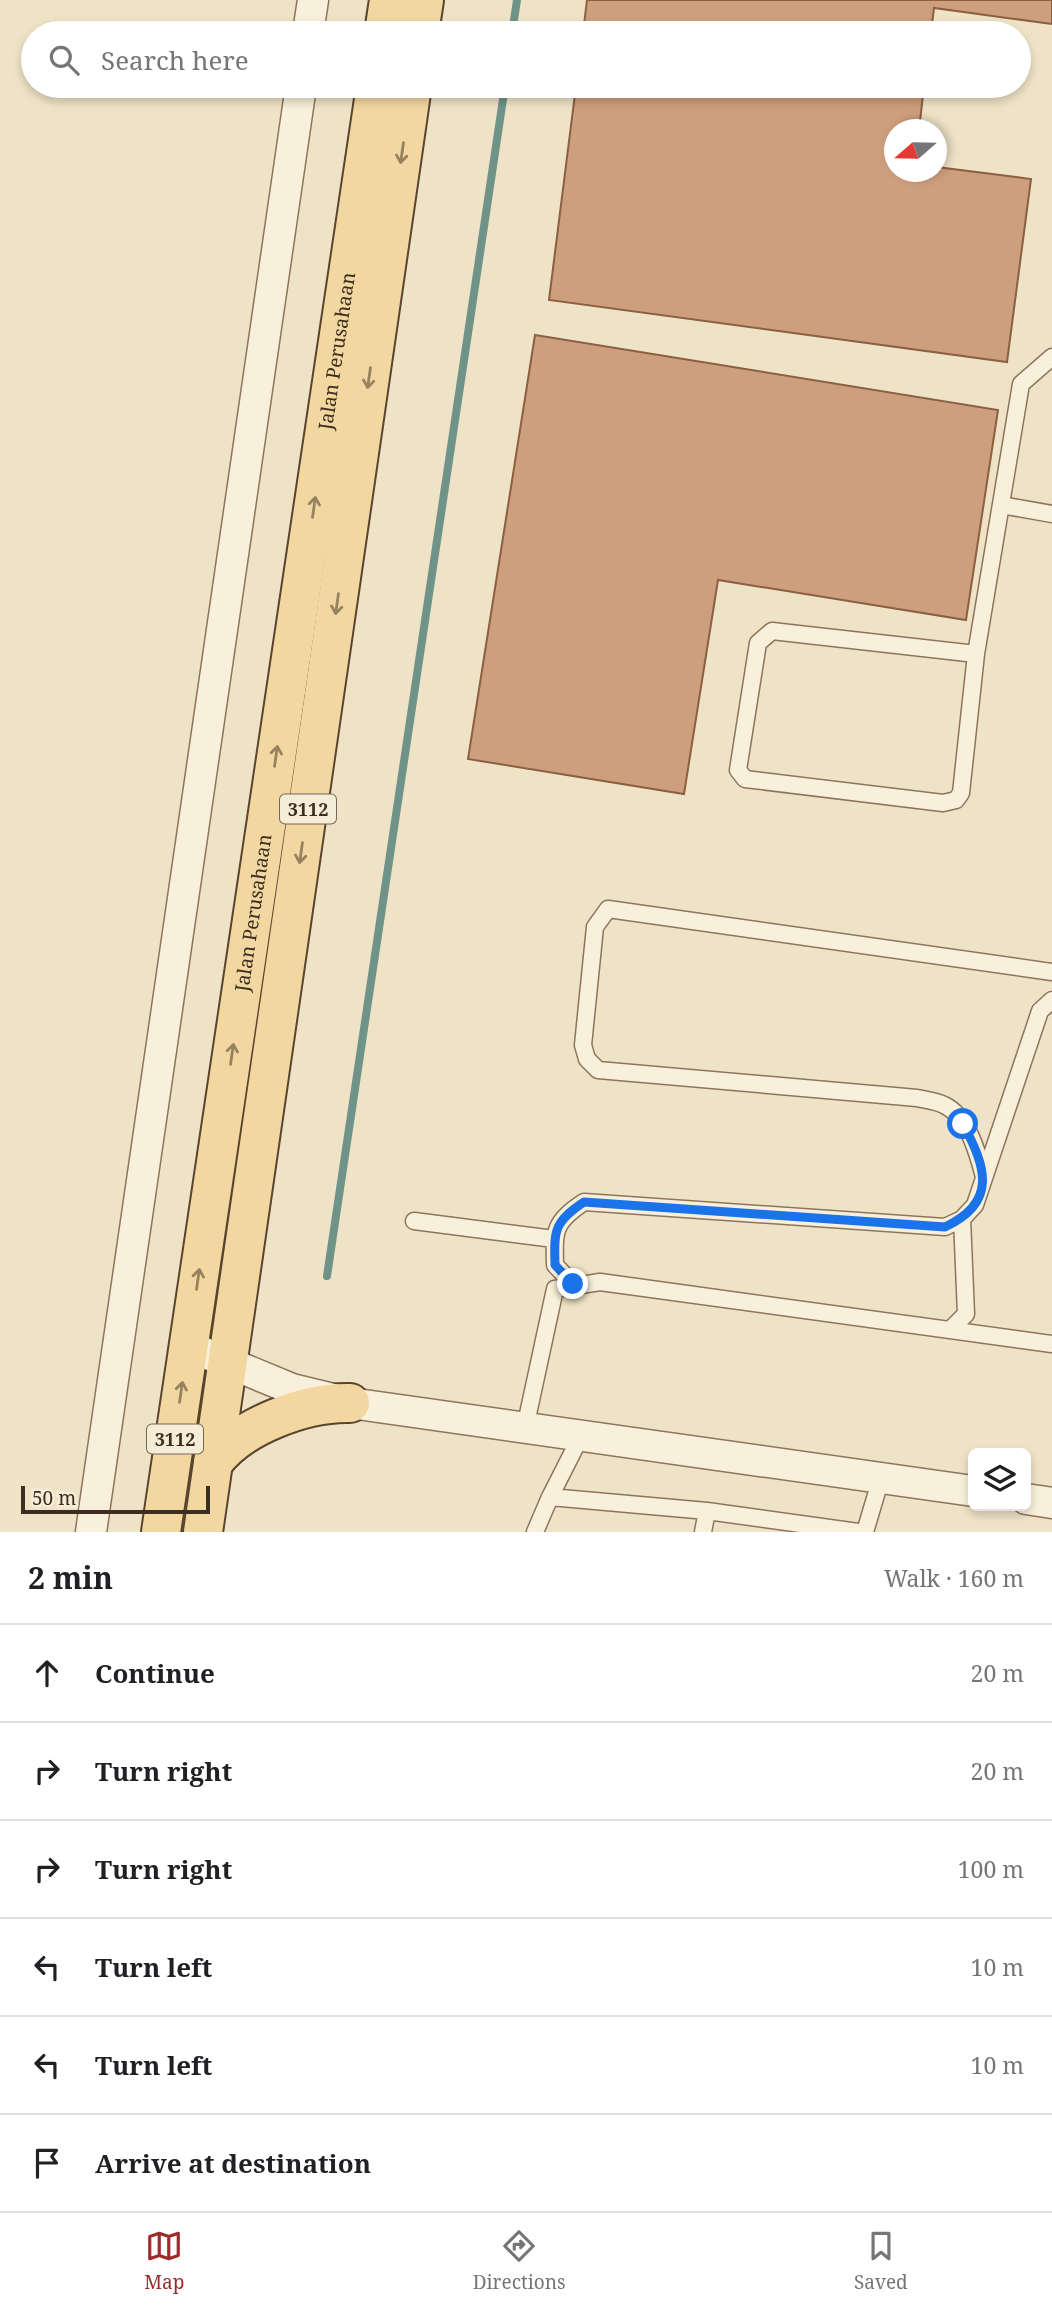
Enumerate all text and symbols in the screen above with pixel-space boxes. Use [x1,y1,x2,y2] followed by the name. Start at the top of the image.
[21,21,1031,98] search box
[45,41,83,79] icon: search
[101,42,249,78] text: Search here
[884,119,947,182] north arrow
[395,141,408,164] one-way arrow
[312,270,361,433] street label: Jalan Perusahaan
[363,367,376,389] one-way arrow
[307,496,320,519] one-way arrow
[330,592,343,615] one-way arrow
[270,745,283,768] one-way arrow
[280,794,336,824] road number: 3112
[228,832,278,994] street label: Jalan Perusahaan
[295,841,308,864] one-way arrow
[226,1043,239,1065] one-way arrow
[947,1108,978,1139] route start
[192,1268,205,1290] one-way arrow
[557,1268,588,1299] route end
[175,1381,188,1404] one-way arrow
[147,1424,203,1454] road number: 3112
[968,1448,1031,1511] map controls
[968,1448,1031,1511] button: layers
[21,1483,210,1515] scale bar
[32,1485,76,1511] text: 50 m
[28,1557,113,1598] text: 2 min
[884,1562,1024,1594] text: Walk · 160 m
[28,1654,66,1692] icon: ahead
[95,1655,215,1691] text: Continue
[971,1657,1024,1689] text: 20 m
[28,1752,66,1790] icon: right
[95,1753,232,1789] text: Turn right
[971,1755,1024,1787] text: 20 m
[28,1850,66,1888] icon: right
[95,1851,232,1887] text: Turn right
[958,1853,1024,1885] text: 100 m
[28,1948,66,1986] icon: left
[95,1949,212,1985] text: Turn left
[971,1951,1024,1983] text: 10 m
[28,2046,66,2084] icon: left
[95,2047,212,2083] text: Turn left
[971,2049,1024,2081] text: 10 m
[28,2144,66,2182] icon: arrive
[95,2145,371,2181] text: Arrive at destination
[144,2227,184,2295] tab: Map
[473,2227,566,2295] tab: Directions
[854,2227,908,2295] tab: Saved

